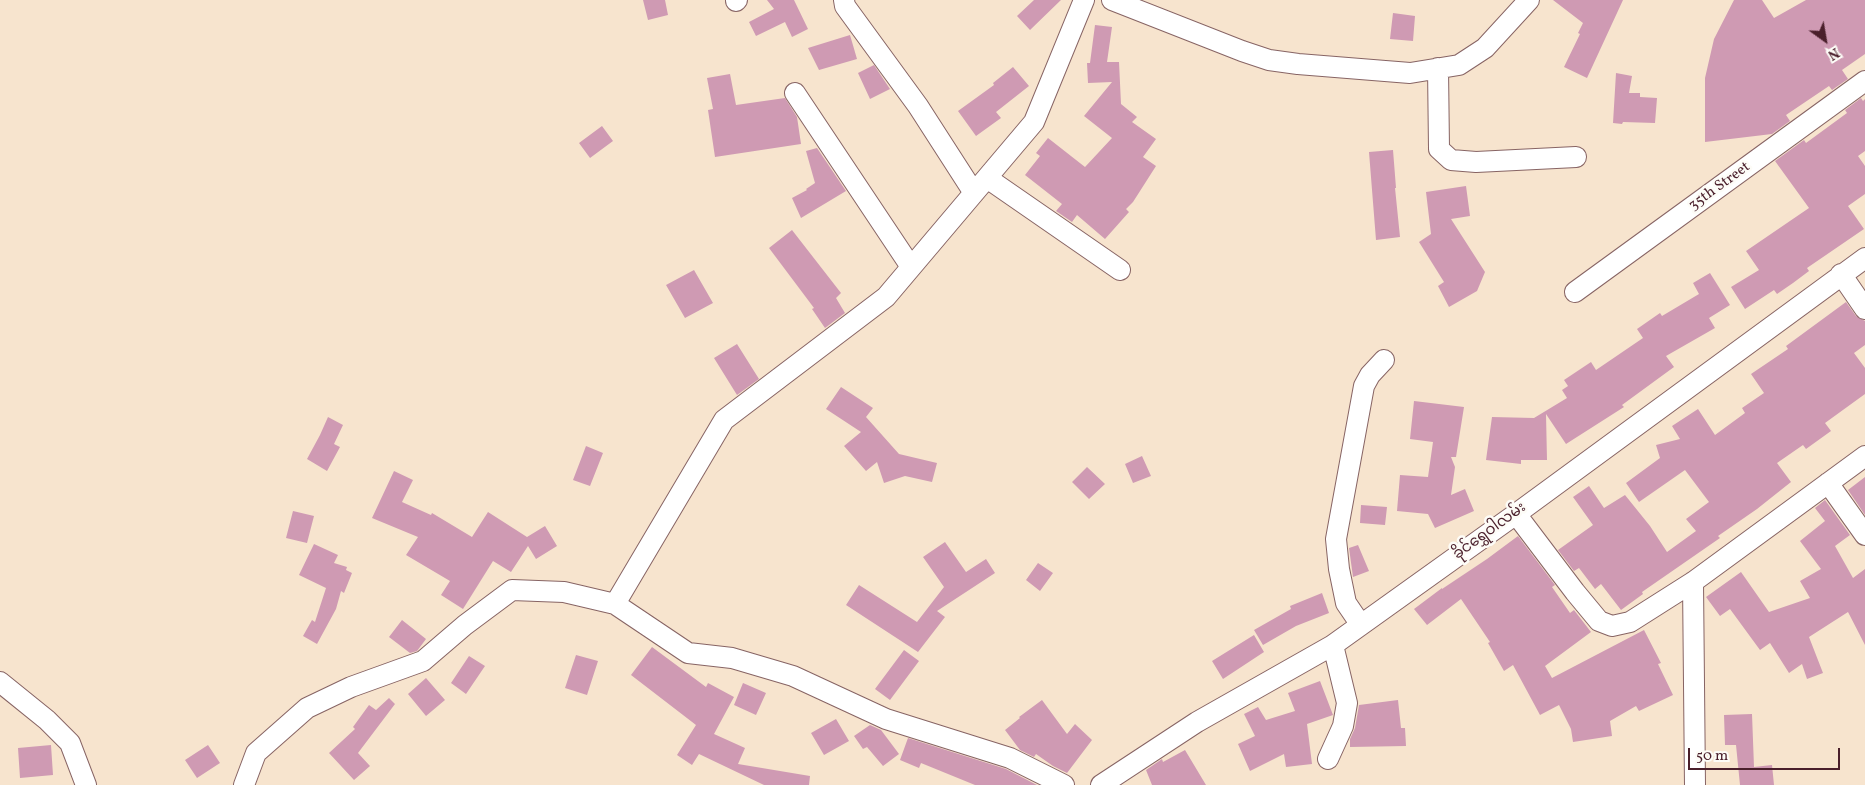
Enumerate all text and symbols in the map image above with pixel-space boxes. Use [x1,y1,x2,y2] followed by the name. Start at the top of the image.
[1800,15,1850,65] north arrow
[1824,42,1843,64] text: N
[1686,159,1754,215] street label: 35th Street
[1450,499,1530,565] street label: ခိုင်ရွှေဝါလမ်း
[1690,738,1842,770] scale bar
[1696,746,1728,767] text: 50 m

